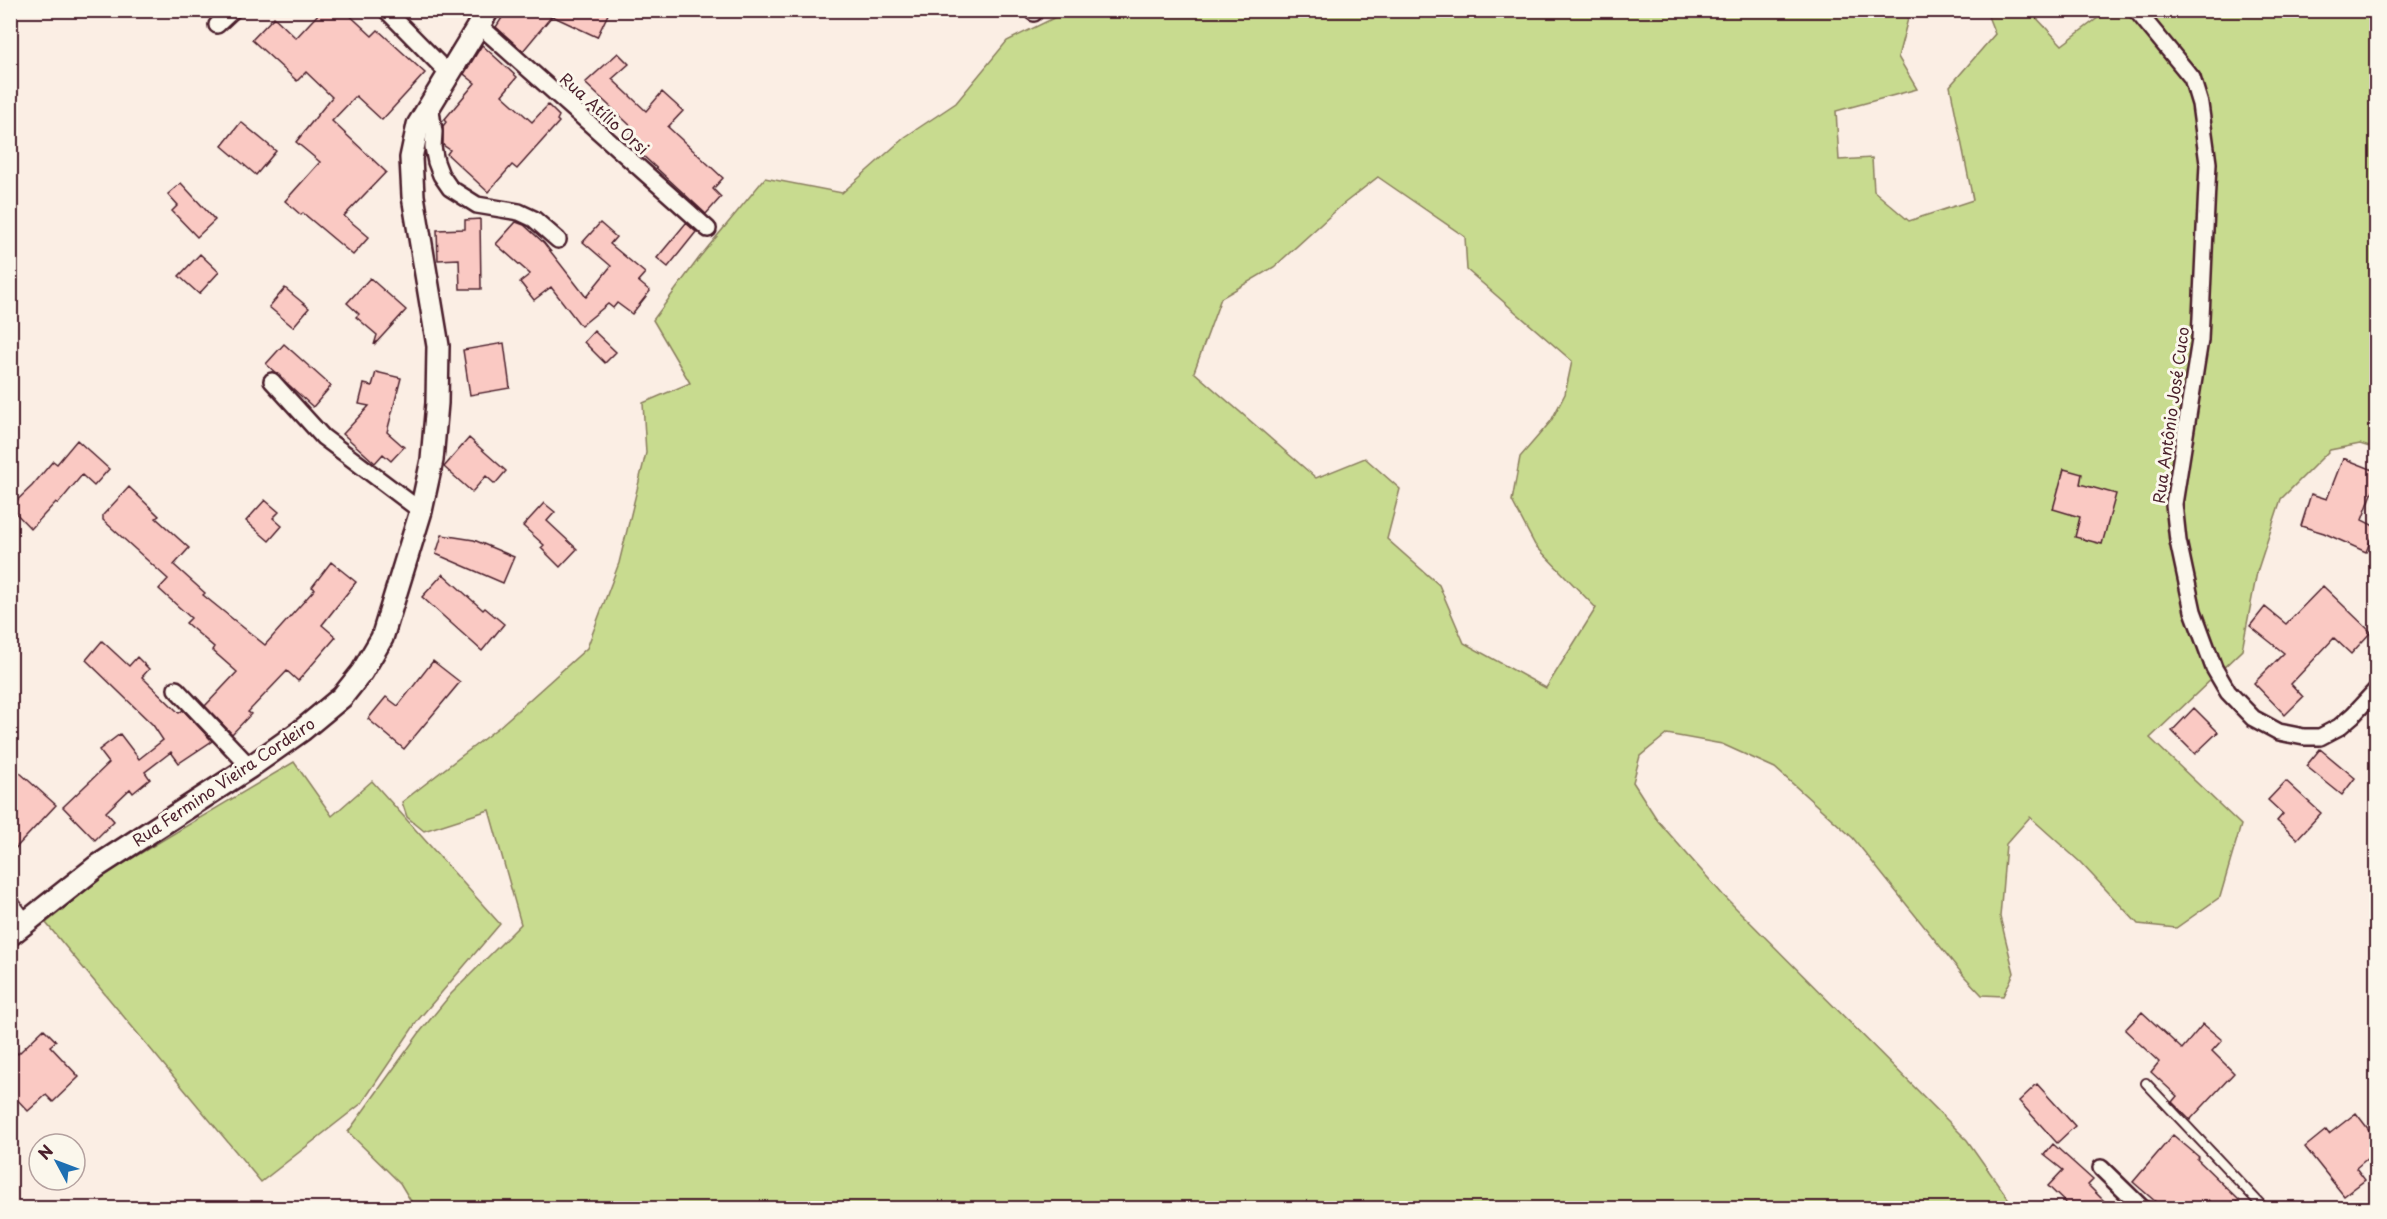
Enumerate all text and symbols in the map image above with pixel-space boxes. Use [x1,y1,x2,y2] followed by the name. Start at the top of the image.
[555,66,655,160] street label: Rua Atílio Orsi
[2146,325,2194,505] street label: Rua Antônio José Cuco
[127,711,319,851] street label: Rua Fermino Vieira Cordeiro
[27,1132,87,1192] north arrow
[32,1139,58,1164] text: N

